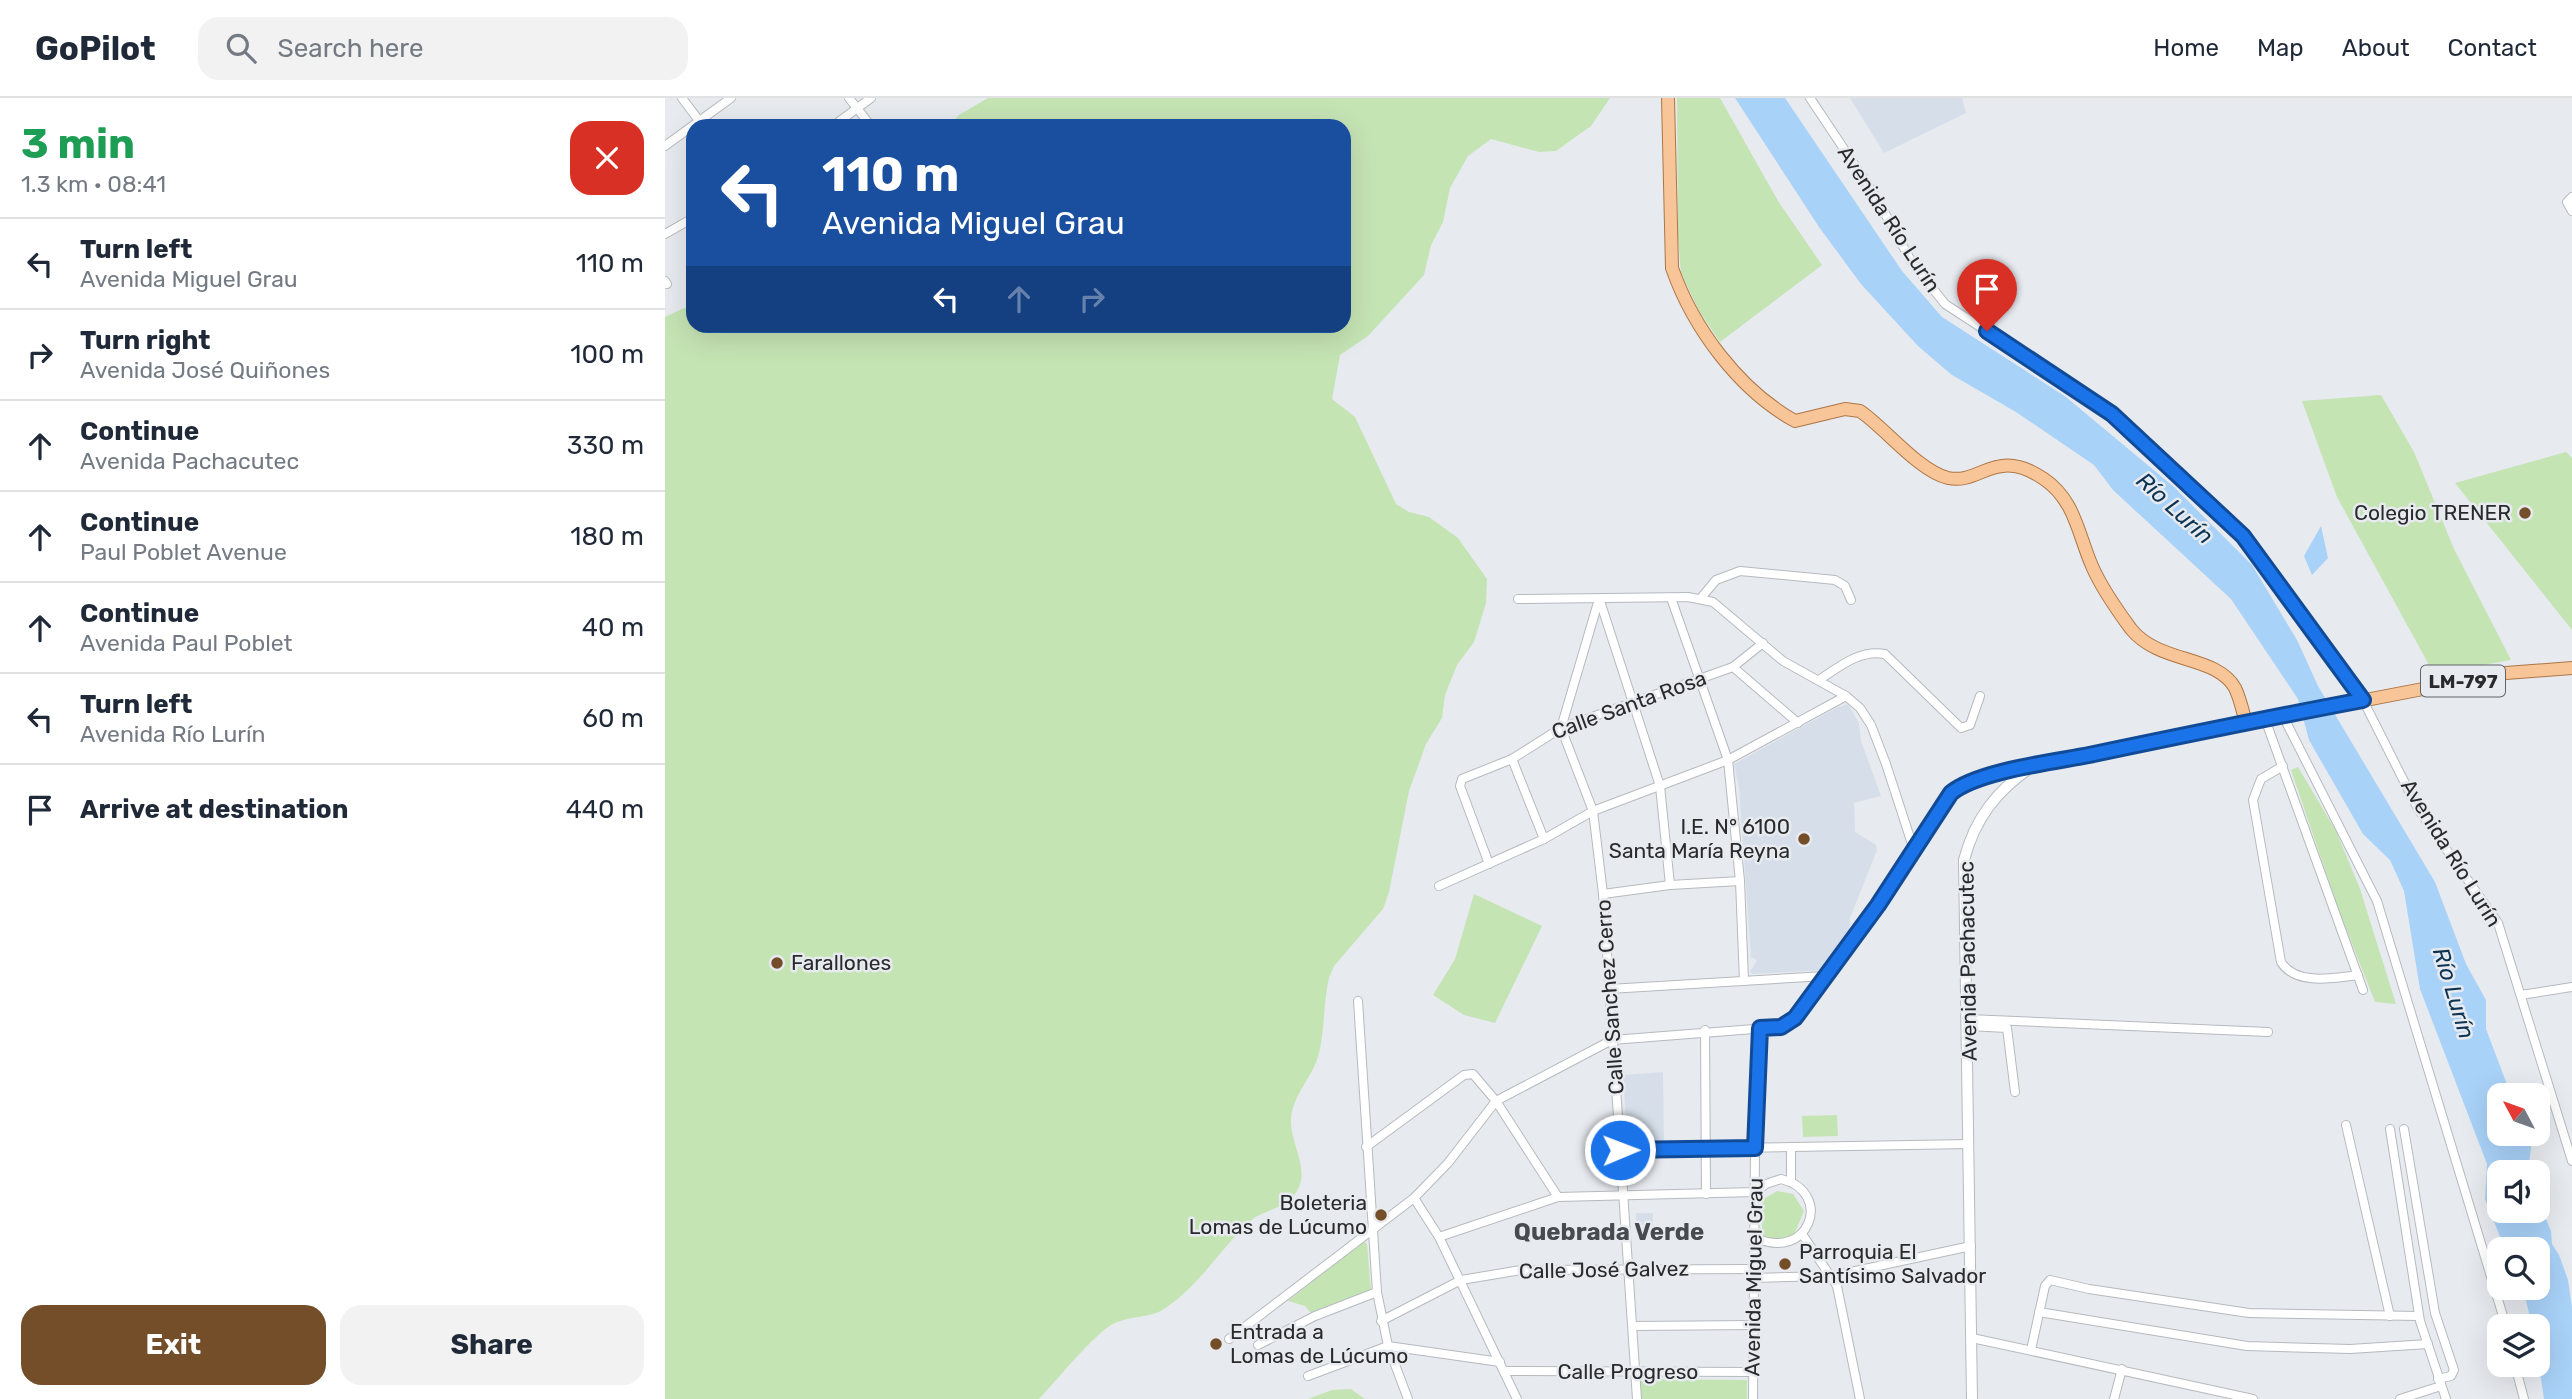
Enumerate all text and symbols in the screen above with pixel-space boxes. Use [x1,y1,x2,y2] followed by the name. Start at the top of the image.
[198,17,688,80] search box
[35,29,156,68] text: GoPilot
[222,29,260,67] icon: search
[278,33,423,64] text: Search here
[2153,34,2219,62] text: Home
[2257,34,2304,62] text: Map
[2342,34,2410,62] text: About
[2448,34,2537,62] text: Contact
[21,119,135,169] text: 3 min
[570,121,644,195] button: close
[1833,141,1946,297] street label: Avenida Río Lurín
[822,145,959,203] text: 110 m
[707,147,798,238] icon: left
[21,170,166,198] text: 1.3 km · 08:41
[822,204,1125,242] text: Avenida Miguel Grau
[80,234,192,265] text: Turn left
[21,245,59,283] icon: left
[576,248,644,279] text: 110 m
[1957,259,2017,331] pin
[80,265,298,293] text: Avenida Miguel Grau
[1968,270,2006,308] icon: arrive
[927,280,965,318] icon: left
[1000,280,1038,318] icon: ahead
[1073,280,1111,318] icon: right
[80,325,210,356] text: Turn right
[21,336,59,374] icon: right
[570,339,644,370] text: 100 m
[80,356,330,384] text: Avenida José Quiñones
[80,416,199,447] text: Continue
[21,427,59,465] icon: ahead
[567,430,644,461] text: 330 m
[80,447,299,475] text: Avenida Pachacutec
[2131,466,2219,550] water label: Río Lurín
[2354,500,2511,525] place label: Colegio TRENER
[2517,505,2533,521] marker: Colegio TRENER
[80,507,199,538] text: Continue
[21,518,59,556] icon: ahead
[570,521,644,552] text: 180 m
[80,538,287,566] text: Paul Poblet Avenue
[80,598,199,629] text: Continue
[21,609,59,647] icon: ahead
[582,612,644,643] text: 40 m
[80,629,293,657] text: Avenida Paul Poblet
[1548,665,1710,744] street label: Calle Santa Rosa
[2421,666,2505,696] road number: LM-797
[80,689,192,720] text: Turn left
[21,700,59,738] icon: left
[582,703,644,734] text: 60 m
[80,720,266,748] text: Avenida Río Lurín
[2396,774,2507,931] street label: Avenida Río Lurín
[21,791,59,829] icon: arrive
[80,794,348,825] text: Arrive at destination
[566,794,644,825] text: 440 m
[1609,814,1790,863] place label: I.E. N° 6100 Santa María Reyna
[1796,831,1812,847] marker: I.E. N° 6100 Santa María Reyna
[1953,861,1982,1061] street label: Avenida Pachacutec
[1590,899,1629,1095] street label: Calle Sanchez Cerro
[2427,944,2481,1042] water label: Río Lurín
[791,950,891,975] place label: Farallones
[769,955,785,971] marker: Farallones
[2487,1083,2550,1146] north arrow
[2487,1083,2550,1377] map controls
[1583,1113,1657,1187] position arrow
[2487,1160,2550,1223] button: sound
[1739,1177,1768,1377] street label: Avenida Miguel Grau
[1189,1190,1367,1239] place label: Boleteria Lomas de Lúcumo
[1373,1207,1389,1223] marker: Boleteria Lomas de Lúcumo
[1514,1218,1704,1246] district label: Quebrada Verde
[2487,1237,2550,1300] button: search
[1799,1239,1986,1288] place label: Parroquia El Santísimo Salvador
[1519,1256,1689,1283] street label: Calle José Galvez
[1777,1256,1793,1272] marker: Parroquia El Santísimo Salvador
[21,1305,326,1385] button: Exit
[340,1305,644,1385] button: Share
[2487,1314,2550,1377] button: layers
[1230,1319,1408,1368] place label: Entrada a Lomas de Lúcumo
[1208,1336,1224,1352] marker: Entrada a Lomas de Lúcumo
[1558,1359,1698,1384] street label: Calle Progreso

